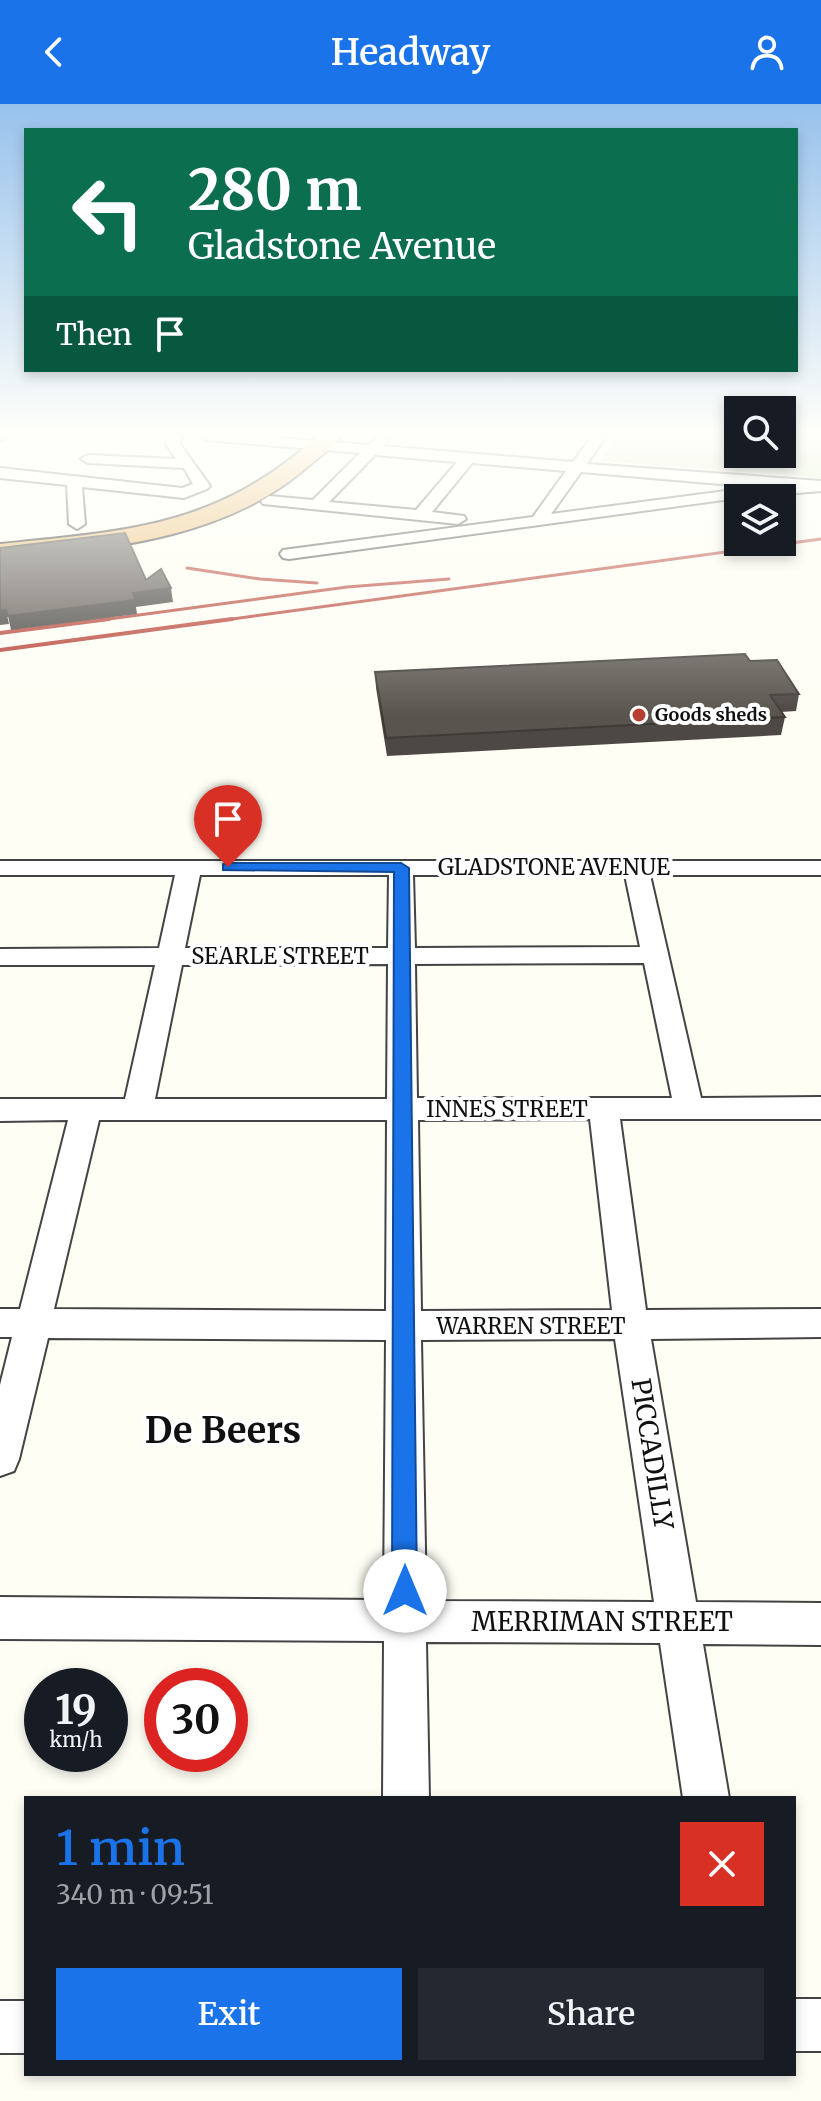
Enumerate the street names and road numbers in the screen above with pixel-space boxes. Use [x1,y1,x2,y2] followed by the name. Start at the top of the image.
[438,853,670,881] street label: GLADSTONE AVENUE
[191,942,369,970] street label: SEARLE STREET
[426,1095,588,1123] street label: INNES STREET
[436,1312,625,1340] street label: WARREN STREET
[624,1376,681,1533] street label: PICCADILLY
[471,1605,733,1638] street label: MERRIMAN STREET

